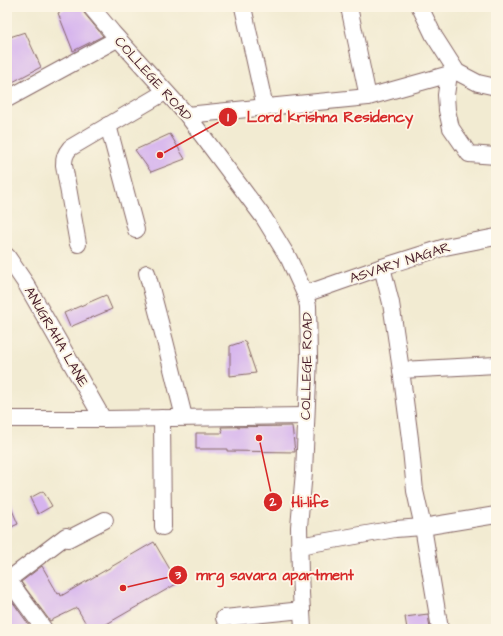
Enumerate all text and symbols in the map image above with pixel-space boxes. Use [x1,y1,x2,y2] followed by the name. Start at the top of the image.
[109,32,197,126] street label: COLLEGE ROAD
[218,103,421,130] callout: Lord krishna Residency
[247,107,414,129] text: Lord krishna Residency
[227,109,229,126] text: 1
[347,237,453,289] street label: ASVARY NAGAR
[19,283,93,392] street label: ANUGRAHA LANE
[296,312,318,420] street label: COLLEGE ROAD
[263,488,337,515] callout: Hi-life
[291,492,329,513] text: Hi-life
[269,494,277,511] text: 2
[168,561,362,588] callout: mrg savara apartment
[196,565,355,588] text: mrg savara apartment
[174,567,182,584] text: 3

